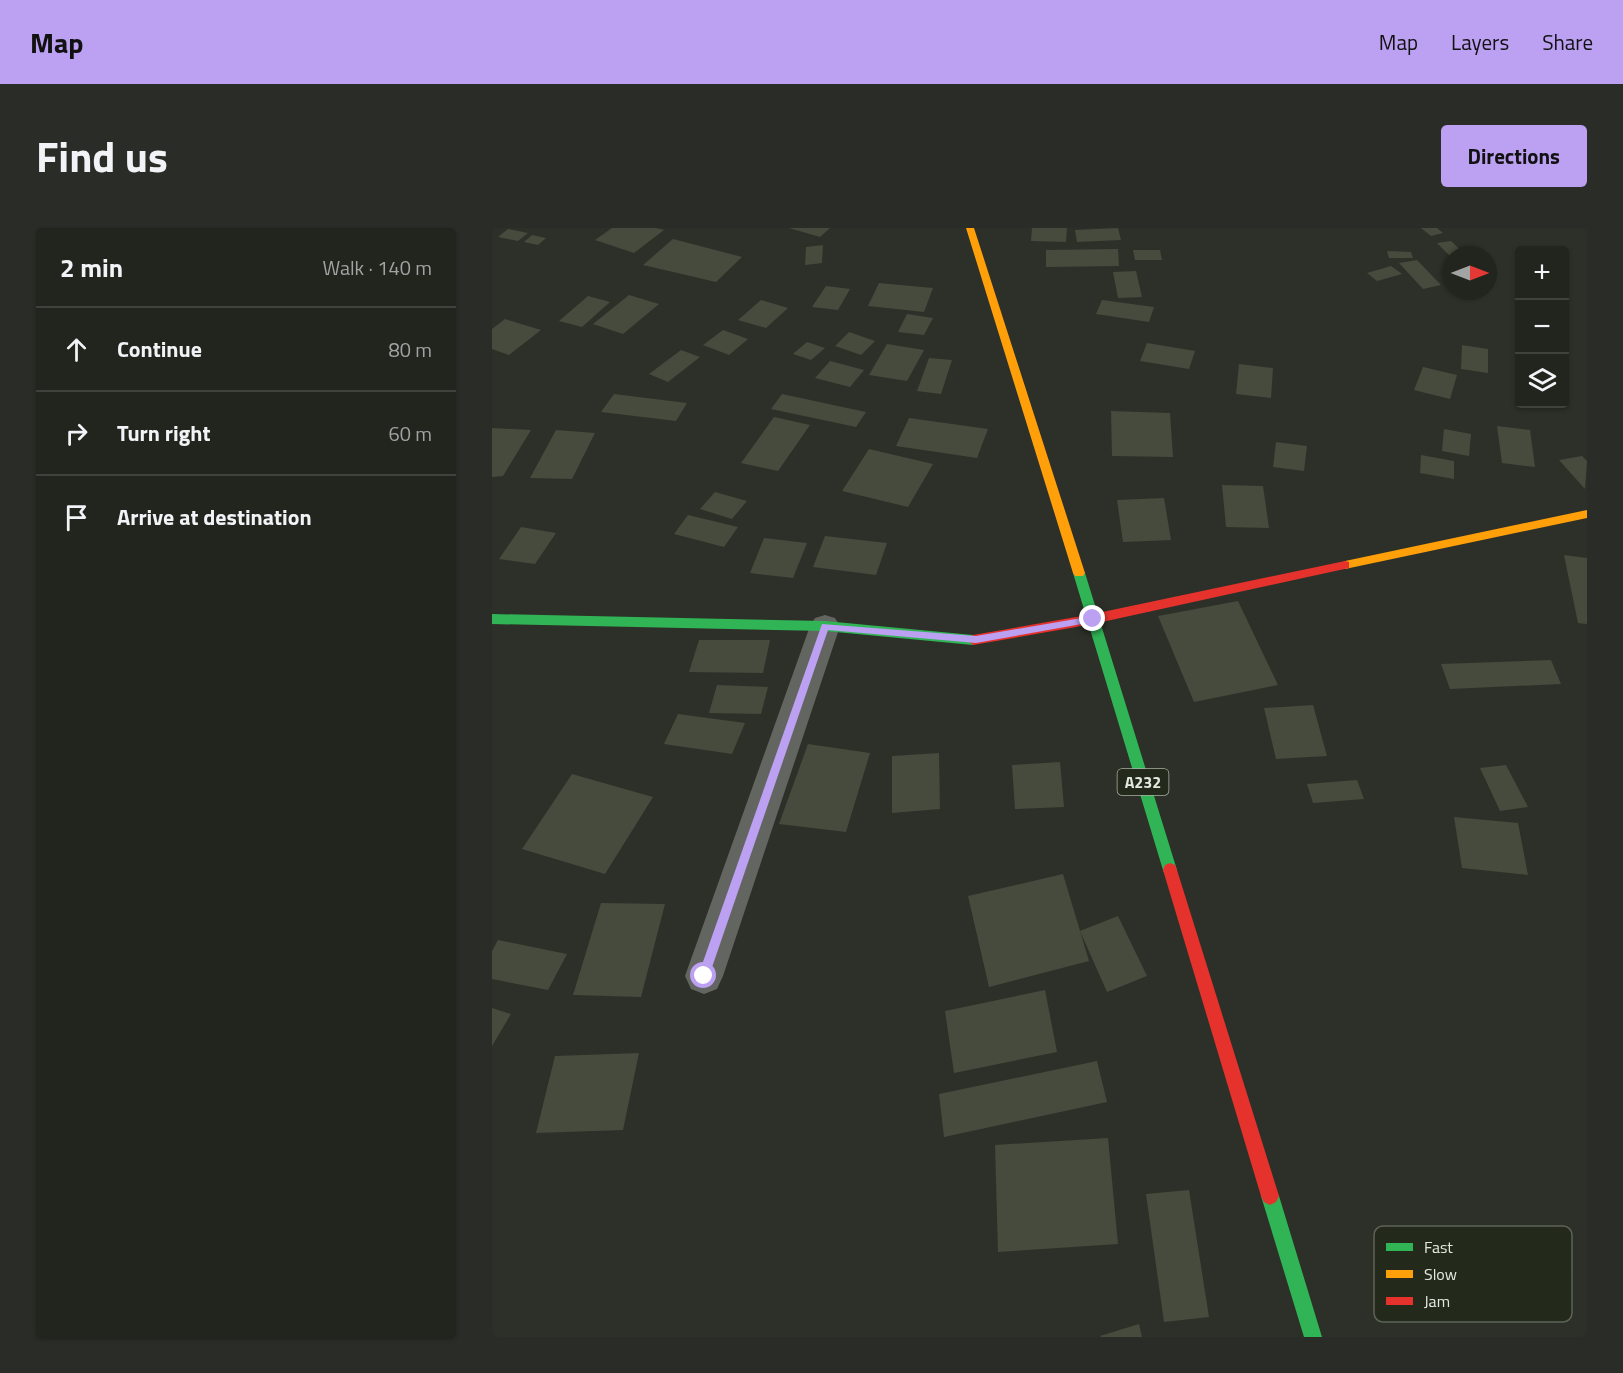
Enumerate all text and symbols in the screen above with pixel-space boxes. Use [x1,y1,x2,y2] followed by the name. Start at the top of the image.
[30,21,84,64] text: Map
[1379,26,1418,58] text: Map
[1451,26,1509,58] text: Layers
[1542,26,1593,58] text: Share
[36,124,168,188] text: Find us
[1441,125,1587,187] button: Directions
[1443,246,1497,300] north arrow
[1515,246,1569,408] map controls
[1515,246,1569,300] button: +
[60,248,123,287] text: 2 min
[323,252,432,283] text: Walk · 140 m
[1515,300,1569,354] button: −
[117,332,202,366] text: Continue
[60,333,93,366] icon: ahead
[388,334,432,365] text: 80 m
[1515,354,1569,408] button: layers
[117,416,211,450] text: Turn right
[60,417,93,450] icon: right
[388,418,432,449] text: 60 m
[117,500,312,534] text: Arrive at destination
[60,501,93,534] icon: arrive
[1079,605,1105,631] route end
[1118,769,1168,795] road number: A232
[690,962,716,988] route start
[1374,1226,1572,1322] legend
[1424,1235,1453,1259] text: Fast
[1424,1262,1457,1286] text: Slow
[1424,1289,1450,1313] text: Jam

